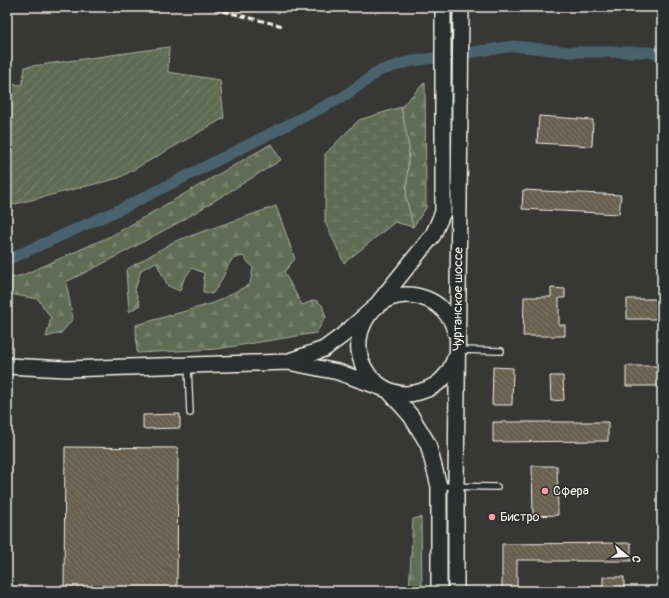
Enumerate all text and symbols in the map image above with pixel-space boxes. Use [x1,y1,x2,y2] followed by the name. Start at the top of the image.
[449,246,467,351] street label: Чуртанское шоссе
[553,483,589,499] place label: Сфера
[540,486,550,496] marker: Сфера
[500,509,540,525] place label: Бистро
[487,512,497,522] marker: Бистро
[607,536,647,576] north arrow
[629,554,643,564] text: С

